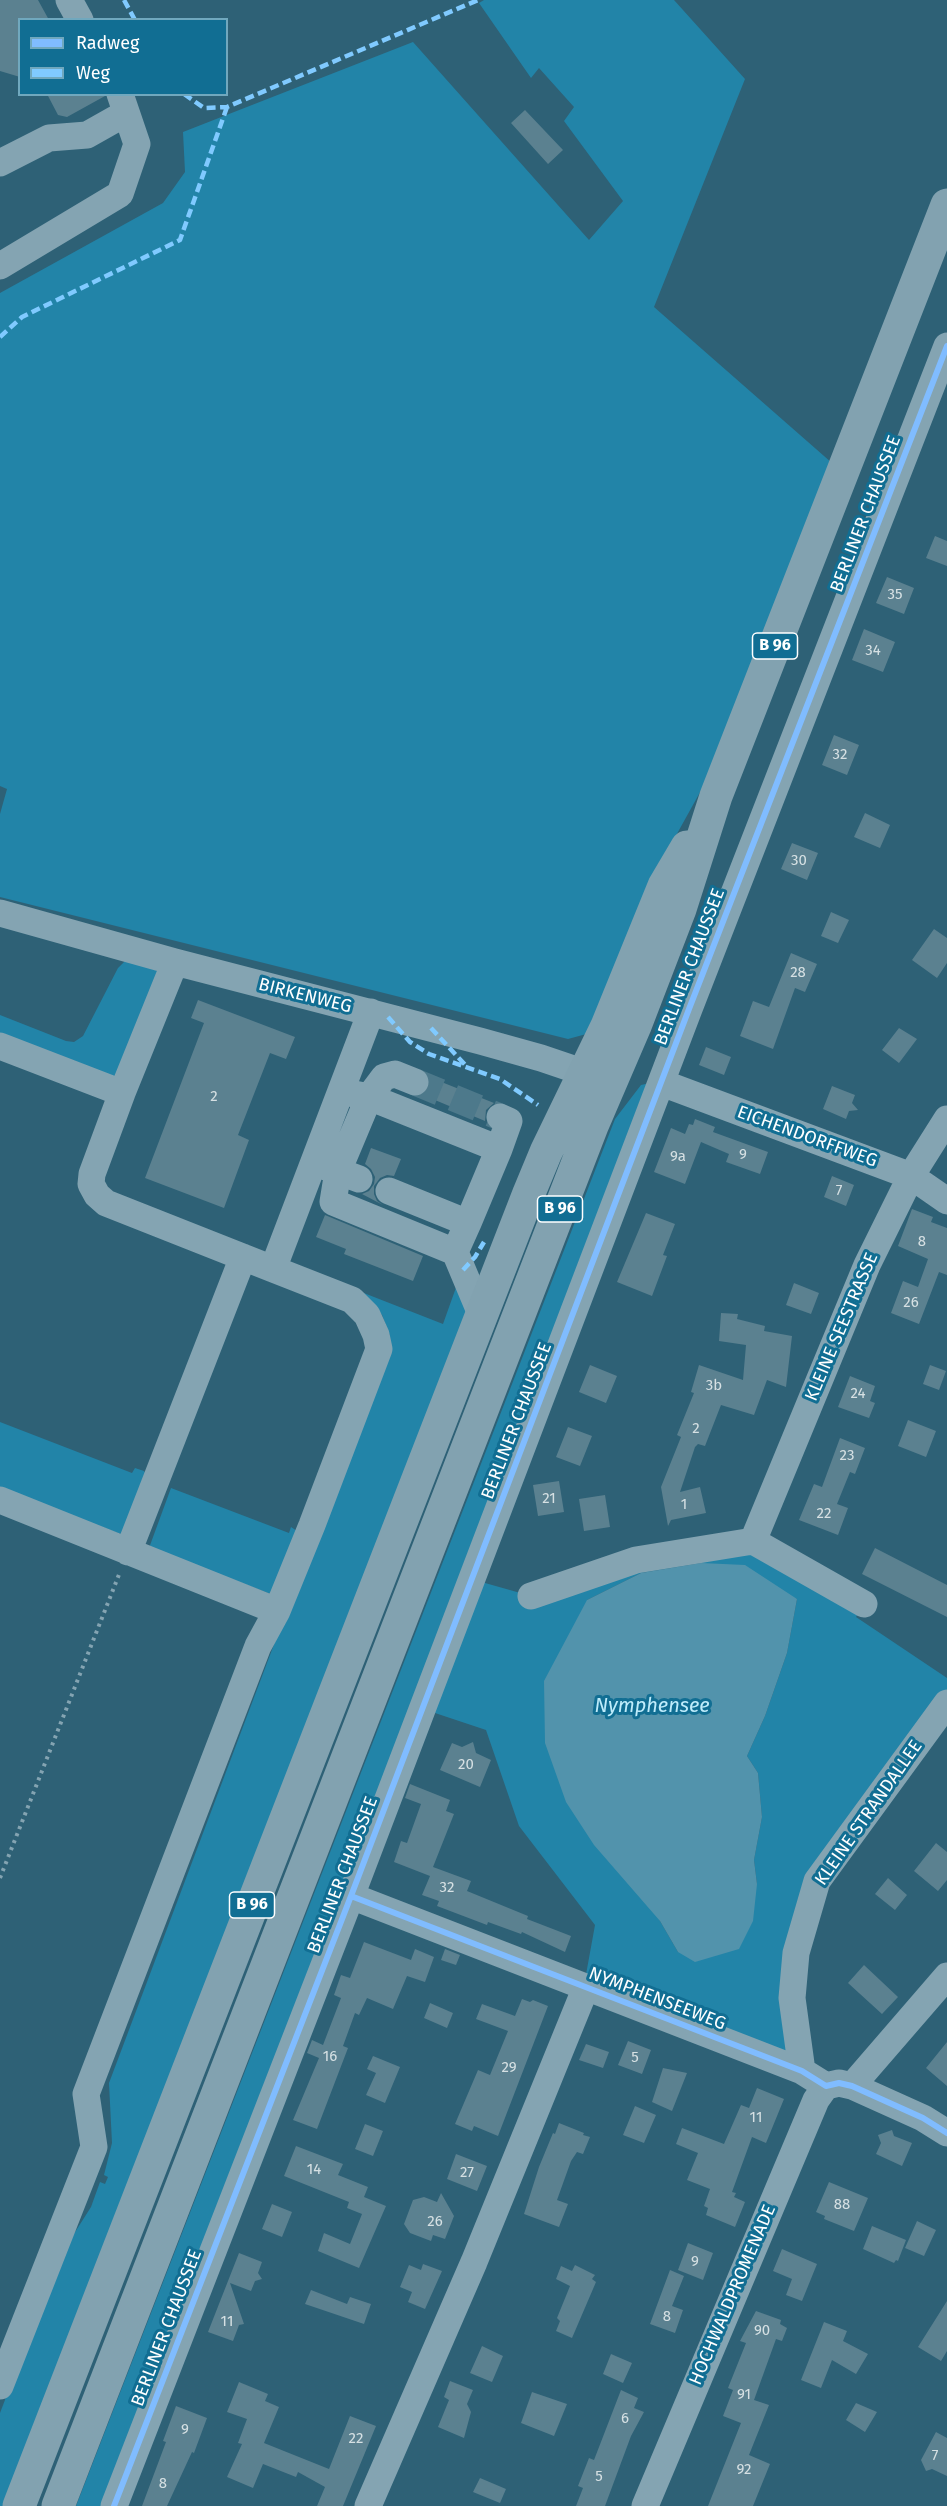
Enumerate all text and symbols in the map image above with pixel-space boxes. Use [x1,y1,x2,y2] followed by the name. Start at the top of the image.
[18,18,228,96] legend
[76,32,139,54] text: Radweg
[76,62,110,84] text: Weg
[826,433,906,595] street label: BERLINER CHAUSSEE
[888,586,902,604] house number: 35
[752,633,798,659] road number: B 96
[865,642,881,660] house number: 34
[833,746,847,764] house number: 32
[791,852,807,870] house number: 30
[650,886,730,1048] street label: BERLINER CHAUSSEE
[790,964,806,982] house number: 28
[256,974,354,1018] street label: BIRKENWEG
[210,1088,218,1106] house number: 2
[734,1102,880,1172] street label: EICHENDORFFWEG
[739,1146,747,1164] house number: 9
[670,1148,686,1166] house number: 9a
[836,1182,842,1200] house number: 7
[538,1196,582,1222] road number: B 96
[918,1233,926,1251] house number: 8
[801,1250,883,1404] street label: KLEINE SEESTRASSE
[903,1294,919,1312] house number: 26
[477,1340,557,1502] street label: BERLINER CHAUSSEE
[706,1377,722,1395] house number: 3b
[851,1385,865,1403] house number: 24
[692,1420,700,1438] house number: 2
[840,1447,854,1465] house number: 23
[542,1490,556,1508] house number: 21
[681,1496,687,1514] house number: 1
[817,1505,831,1523] house number: 22
[594,1694,710,1718] water label: Nymphensee
[811,1736,927,1890] street label: KLEINE STRANDALLEE
[458,1756,474,1774] house number: 20
[303,1794,383,1956] street label: BERLINER CHAUSSEE
[440,1879,454,1897] house number: 32
[230,1892,274,1918] road number: B 96
[585,1963,729,2035] street label: NYMPHENSEEWEG
[323,2048,337,2066] house number: 16
[631,2049,639,2067] house number: 5
[501,2059,517,2077] house number: 29
[750,2109,762,2127] house number: 11
[307,2161,321,2179] house number: 14
[460,2164,474,2182] house number: 27
[834,2196,850,2214] house number: 88
[685,2202,781,2388] street label: HOCHWALDPROMENADE
[427,2213,443,2231] house number: 26
[127,2247,207,2409] street label: BERLINER CHAUSSEE
[691,2253,699,2271] house number: 9
[663,2308,671,2326] house number: 8
[221,2313,233,2331] house number: 11
[754,2322,770,2340] house number: 90
[737,2386,751,2404] house number: 91
[621,2410,629,2428] house number: 6
[181,2421,189,2439] house number: 9
[349,2430,363,2448] house number: 22
[932,2447,938,2465] house number: 7
[737,2461,751,2479] house number: 92
[595,2468,603,2486] house number: 5
[159,2475,167,2493] house number: 8

